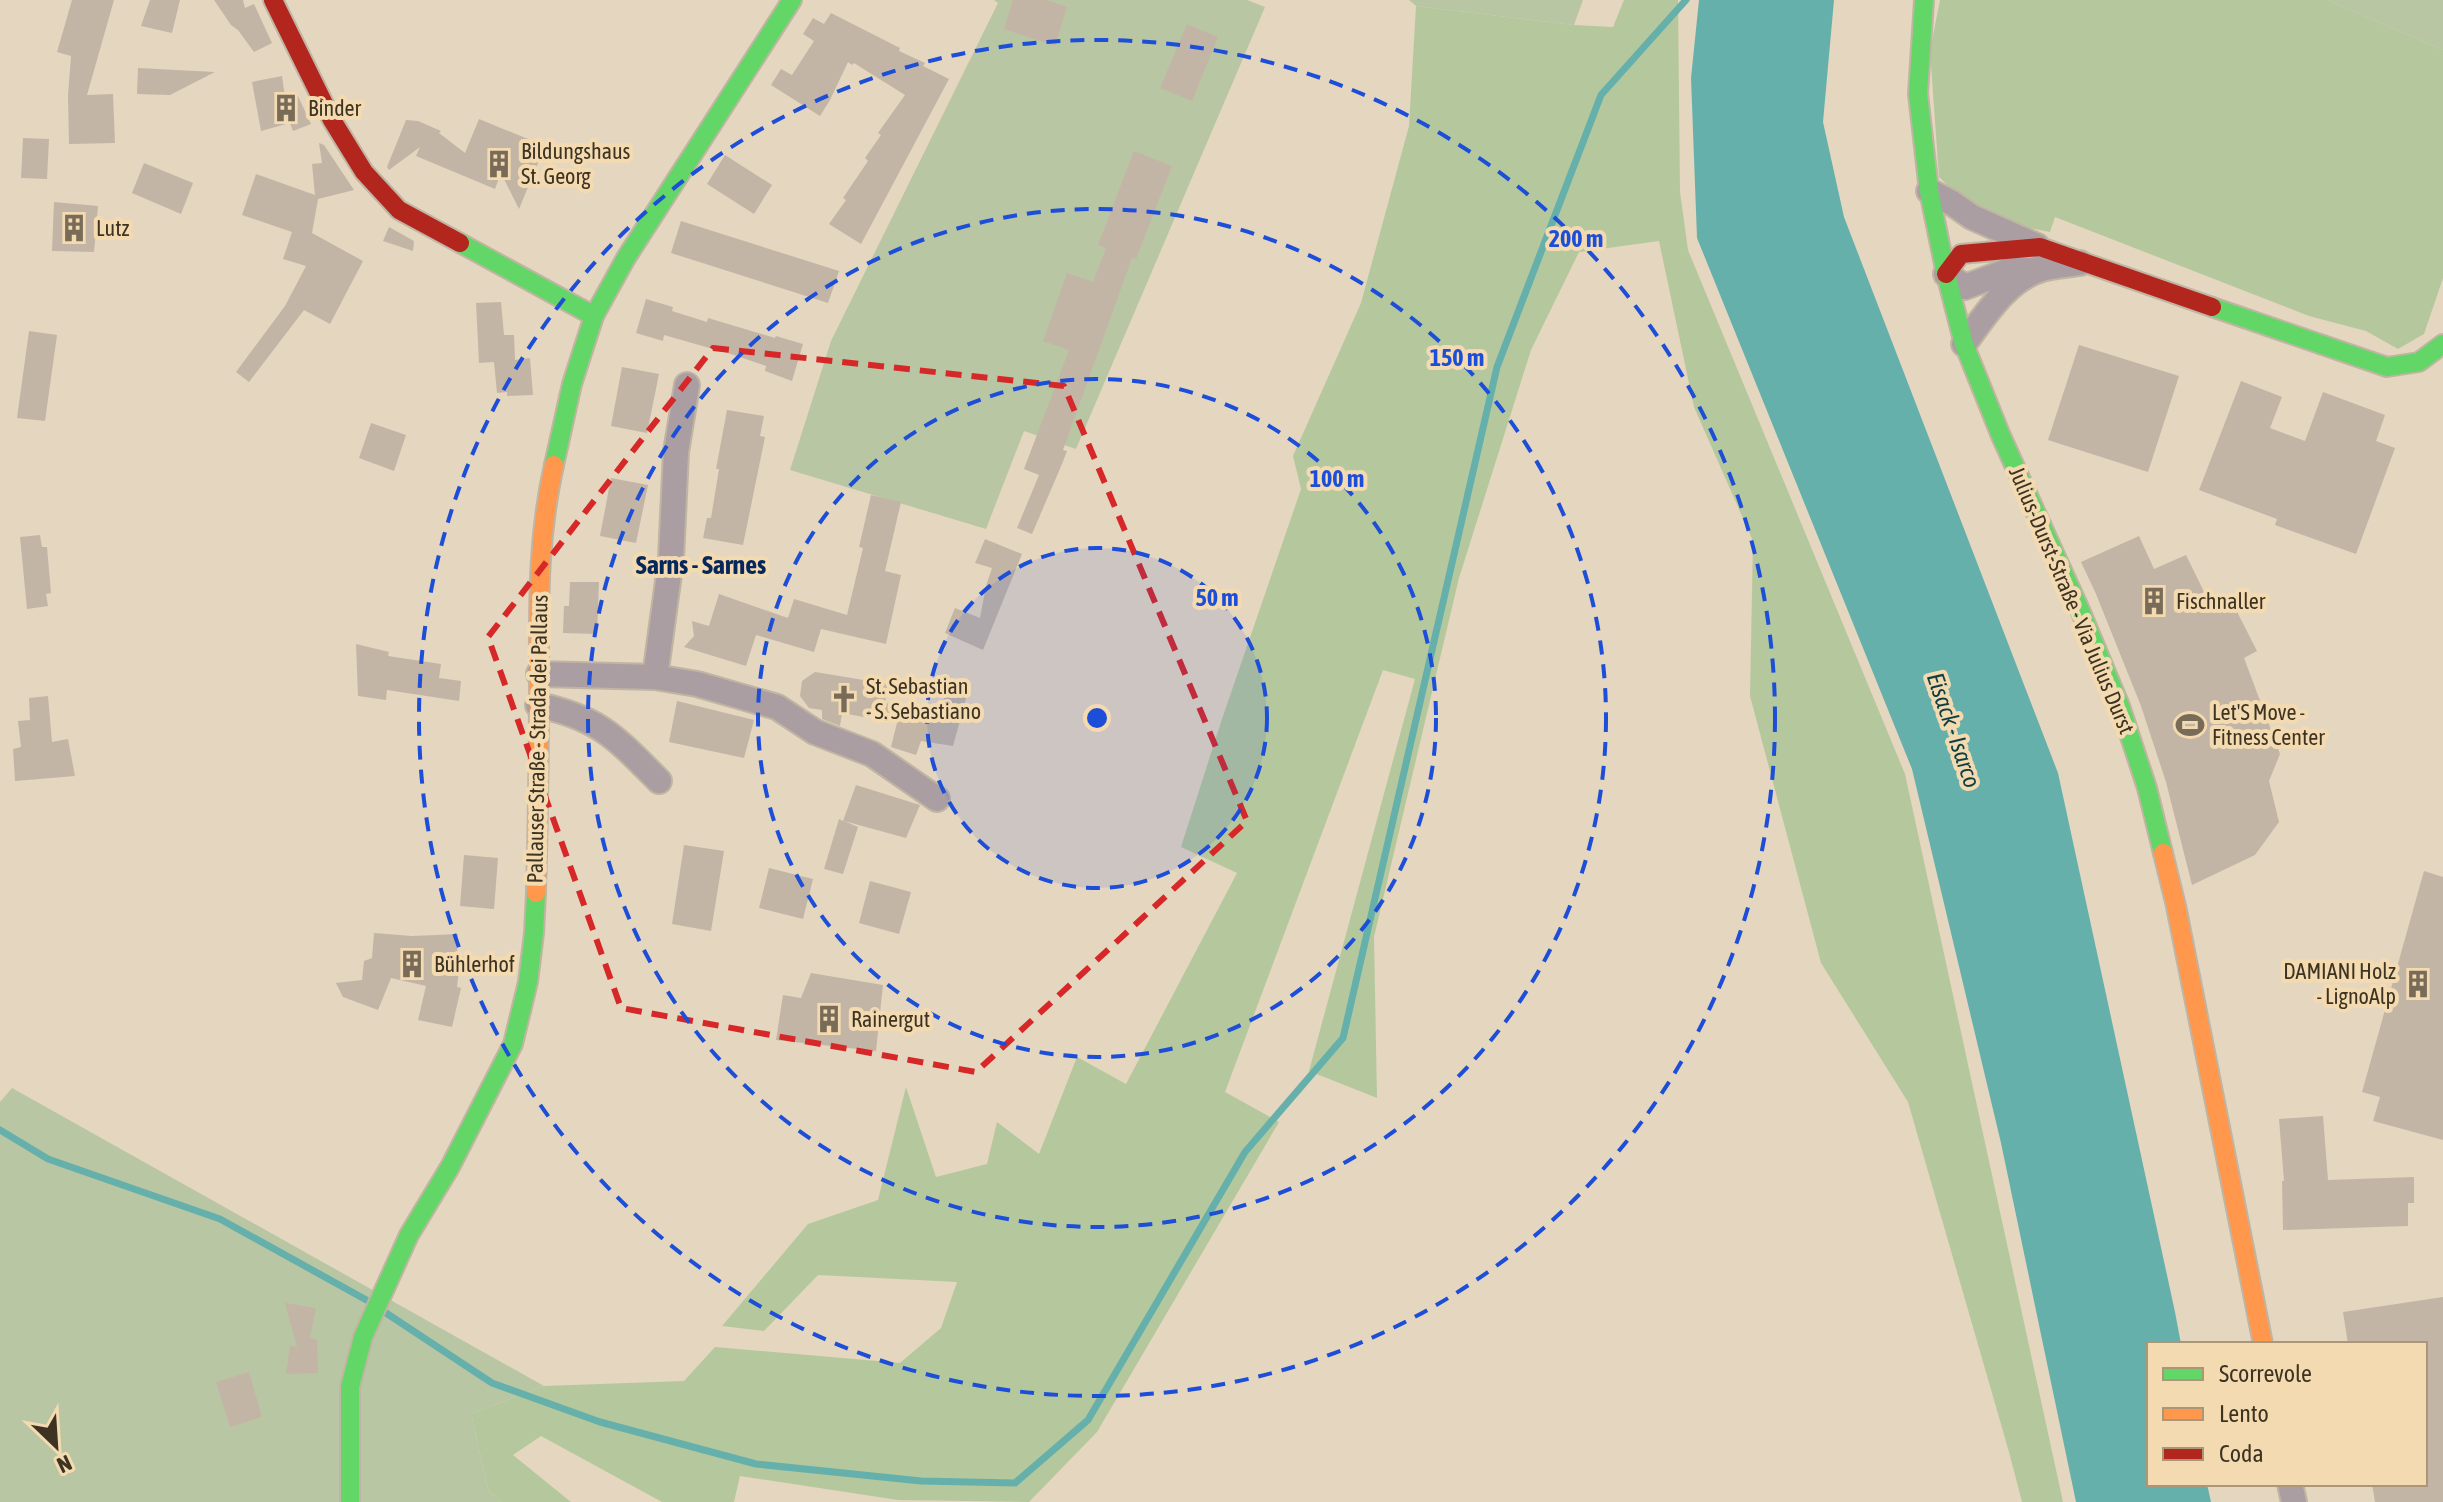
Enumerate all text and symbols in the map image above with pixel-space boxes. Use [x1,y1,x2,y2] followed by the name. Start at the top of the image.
[271,93,301,123] building icon: Binder
[308,95,362,121] place label: Binder
[521,138,631,189] place label: Bildungshaus St. Georg
[484,149,514,179] building icon: Bildungshaus St. Georg
[59,213,89,243] building icon: Lutz
[96,215,129,241] place label: Lutz
[1549,225,1603,252] text: 200 m
[1430,344,1484,371] text: 150 m
[2004,462,2140,738] street label: Julius-Durst-Straße - Via Julius Durst
[1310,465,1364,492] text: 100 m
[636,550,766,580] district label: Sarns - Sarnes
[1195,584,1239,611] text: 50 m
[2139,586,2169,616] building icon: Fischnaller
[2176,588,2266,614] place label: Fischnaller
[521,594,553,884] street label: Pallauser Straße - Strada dei Pallaus
[1922,669,1986,791] water label: Eisack - Isarco
[866,673,981,724] place label: St. Sebastian - S. Sebastiano
[829,684,859,714] church icon: St. Sebastian - S. Sebastiano
[2212,699,2325,750] place label: Let'S Move - Fitness Center
[1083,704,1111,732] centre of rings
[2175,710,2205,740] sports icon: Let'S Move - Fitness Center
[397,949,427,979] building icon: Bühlerhof
[434,951,515,977] place label: Bühlerhof
[2283,958,2396,1009] place label: DAMIANI Holz - LignoAlp
[2403,969,2433,999] building icon: DAMIANI Holz - LignoAlp
[814,1004,844,1034] building icon: Rainergut
[851,1006,930,1032] place label: Rainergut
[2147,1342,2427,1486] legend
[2219,1360,2312,1387] text: Scorrevole
[2219,1400,2269,1427] text: Lento
[16,1406,96,1486] north arrow
[2219,1440,2264,1467] text: Coda
[53,1450,76,1479] text: N

